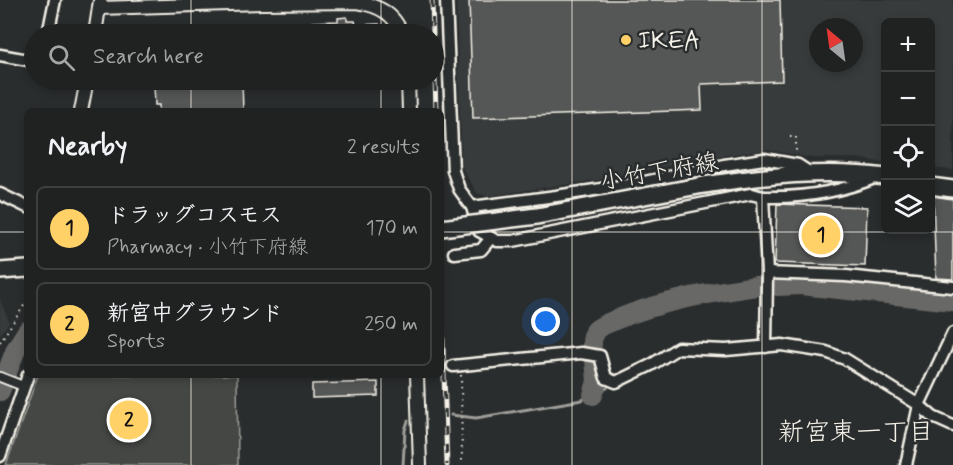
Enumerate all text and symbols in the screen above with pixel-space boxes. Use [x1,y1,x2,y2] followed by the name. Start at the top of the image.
[809,18,863,72] north arrow
[881,18,935,234] map controls
[881,18,935,72] button: +
[24,24,444,90] search box
[638,26,700,57] place label: IKEA
[619,33,633,47] marker: IKEA
[45,41,78,74] icon: search
[93,43,204,71] text: Search here
[881,72,935,126] button: −
[881,126,935,180] button: locate
[48,130,127,164] text: Nearby
[347,134,420,161] text: 2 results
[597,147,721,198] street label: 小竹下府線
[881,180,935,234] button: layers
[107,202,282,230] text: ドラッグコスモス
[802,212,840,258] pin: 1
[65,215,74,242] text: 1
[366,215,418,242] text: 170 m
[107,234,308,261] text: Pharmacy · 小竹下府線
[107,300,283,328] text: 新宮中グラウンド
[531,307,560,336] your location
[65,311,74,338] text: 2
[364,311,418,338] text: 250 m
[107,328,165,355] text: Sports
[110,398,148,442] pin: 2
[778,416,934,450] district label: 新宮東一丁目

